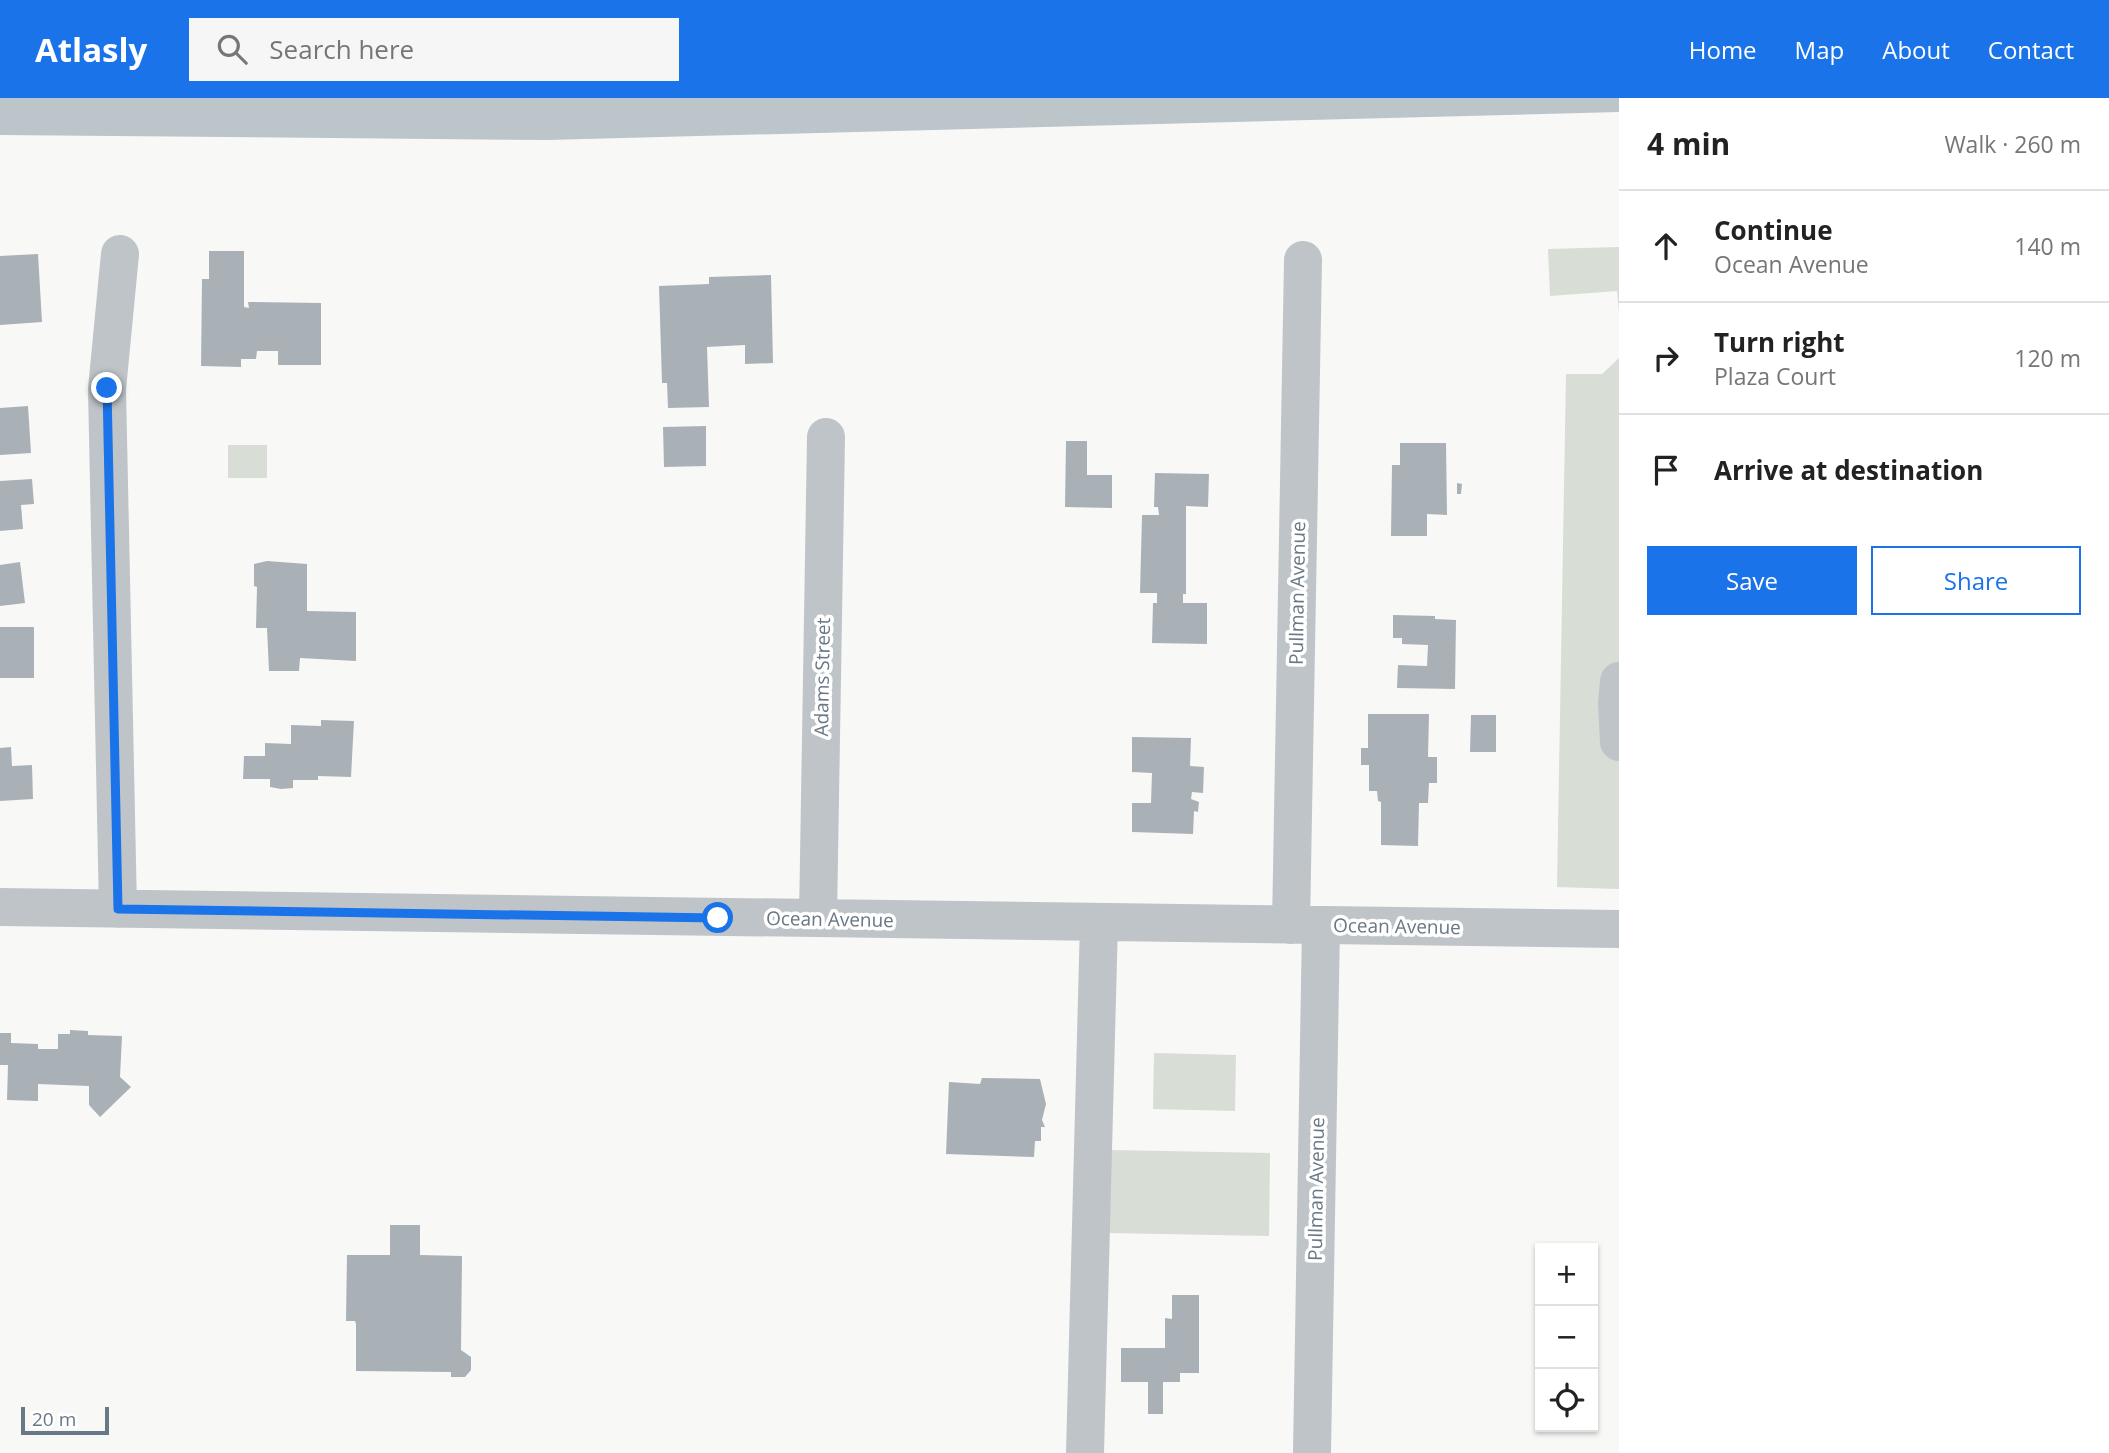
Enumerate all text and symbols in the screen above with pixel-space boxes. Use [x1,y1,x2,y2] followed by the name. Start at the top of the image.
[189,18,679,81] search box
[35,27,147,72] text: Atlasly
[213,30,251,68] icon: search
[269,31,414,67] text: Search here
[1689,33,1757,66] text: Home
[1795,33,1844,66] text: Map
[1882,33,1950,66] text: About
[1988,33,2074,66] text: Contact
[1647,123,1730,164] text: 4 min
[1944,128,2081,160] text: Walk · 260 m
[1714,212,1833,248] text: Continue
[1647,227,1685,265] icon: ahead
[2014,230,2081,262] text: 140 m
[1714,248,1869,280] text: Ocean Avenue
[1714,324,1845,360] text: Turn right
[1647,339,1685,377] icon: right
[2014,342,2081,374] text: 120 m
[1714,360,1836,392] text: Plaza Court
[91,372,122,403] route end
[1647,451,1685,489] icon: arrive
[1714,452,1983,488] text: Arrive at destination
[1283,521,1311,665] street label: Pullman Avenue
[1647,546,1857,615] button: Save
[1871,546,2081,615] button: Share
[808,617,836,737] street label: Adams Street
[702,902,733,933] route start
[766,905,894,933] street label: Ocean Avenue
[1333,912,1461,940] street label: Ocean Avenue
[1302,1117,1330,1261] street label: Pullman Avenue
[1535,1243,1598,1432] map controls
[1535,1243,1598,1306] button: +
[1535,1306,1598,1369] button: −
[1535,1369,1598,1432] button: locate
[21,1404,108,1436] scale bar
[32,1406,76,1432] text: 20 m

